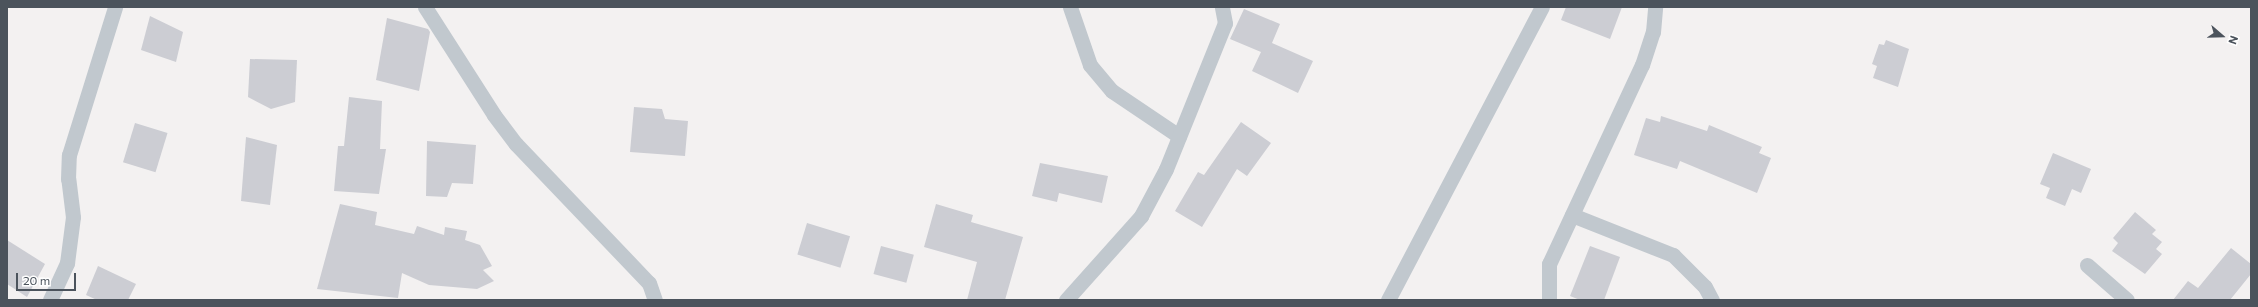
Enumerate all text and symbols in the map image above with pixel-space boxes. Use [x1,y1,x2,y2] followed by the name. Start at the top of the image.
[2202,16,2242,56] north arrow
[2226,34,2241,46] text: N
[18,265,78,291] scale bar
[23,273,50,287] text: 20 m

